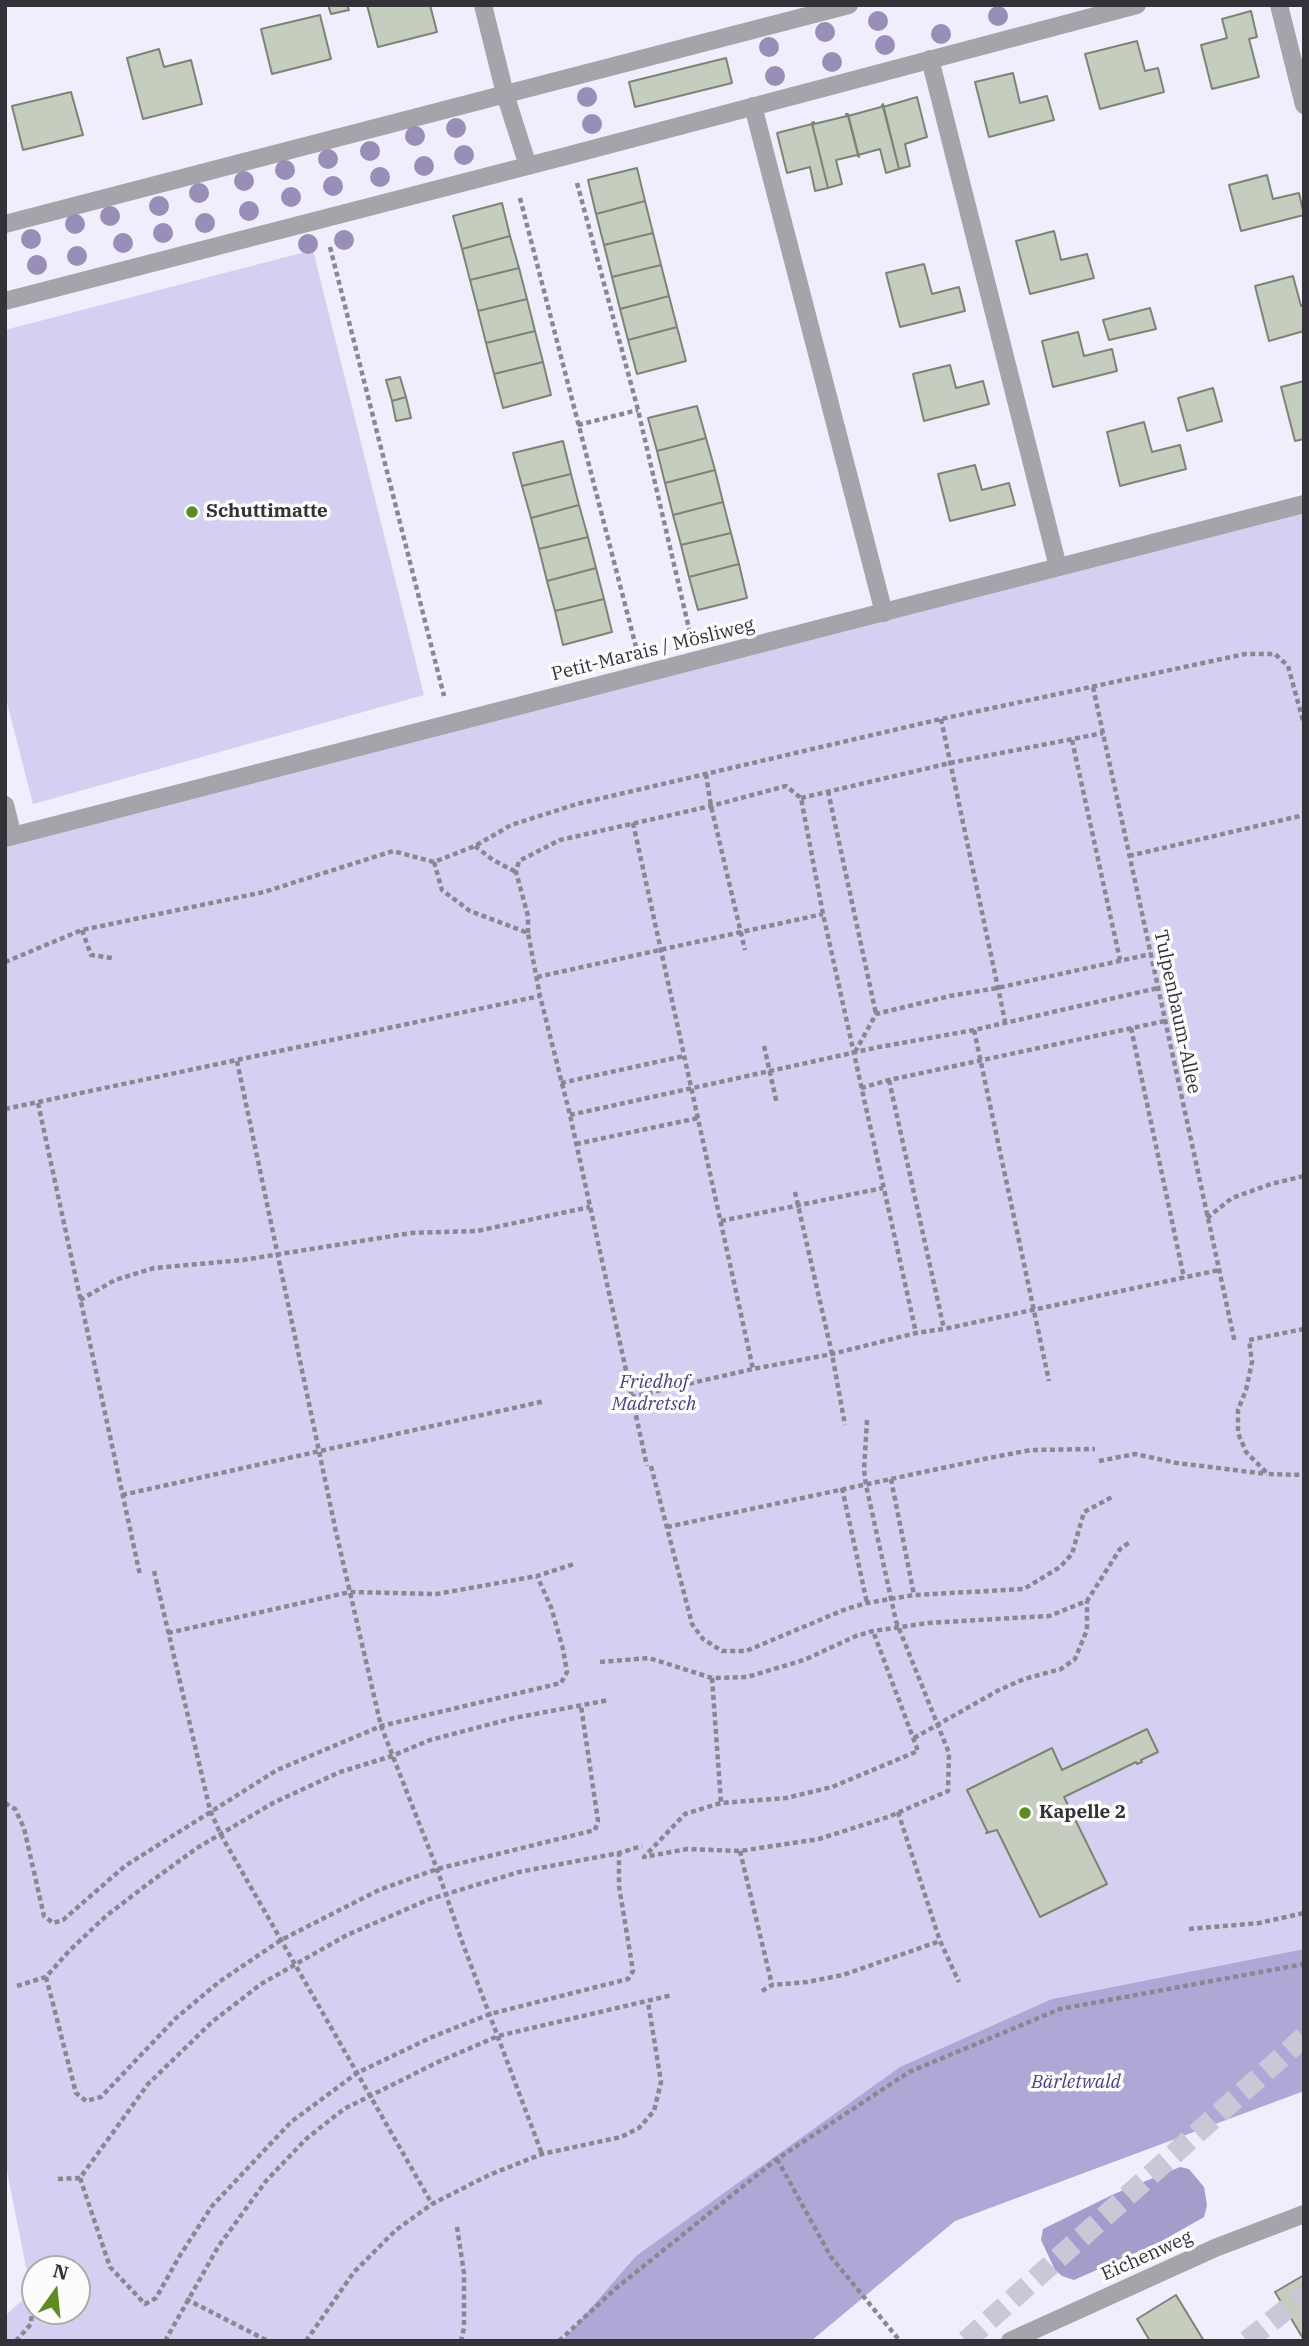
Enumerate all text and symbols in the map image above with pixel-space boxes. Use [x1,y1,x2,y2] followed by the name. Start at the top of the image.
[206,501,328,523] place label: Schuttimatte
[184,504,200,520] marker: Schuttimatte
[549,614,757,686] street label: Petit-Marais / Mösliweg
[1148,928,1206,1096] street label: Tulpenbaum-Allee
[612,1372,696,1416] park label: Friedhof Madretsch
[1039,1802,1126,1824] place label: Kapelle 2
[1017,1805,1033,1821] marker: Kapelle 2
[1031,2072,1121,2094] park label: Bärletwald
[1098,2226,1196,2286] street label: Eichenweg
[21,2255,91,2325] north arrow
[51,2258,71,2285] text: N

